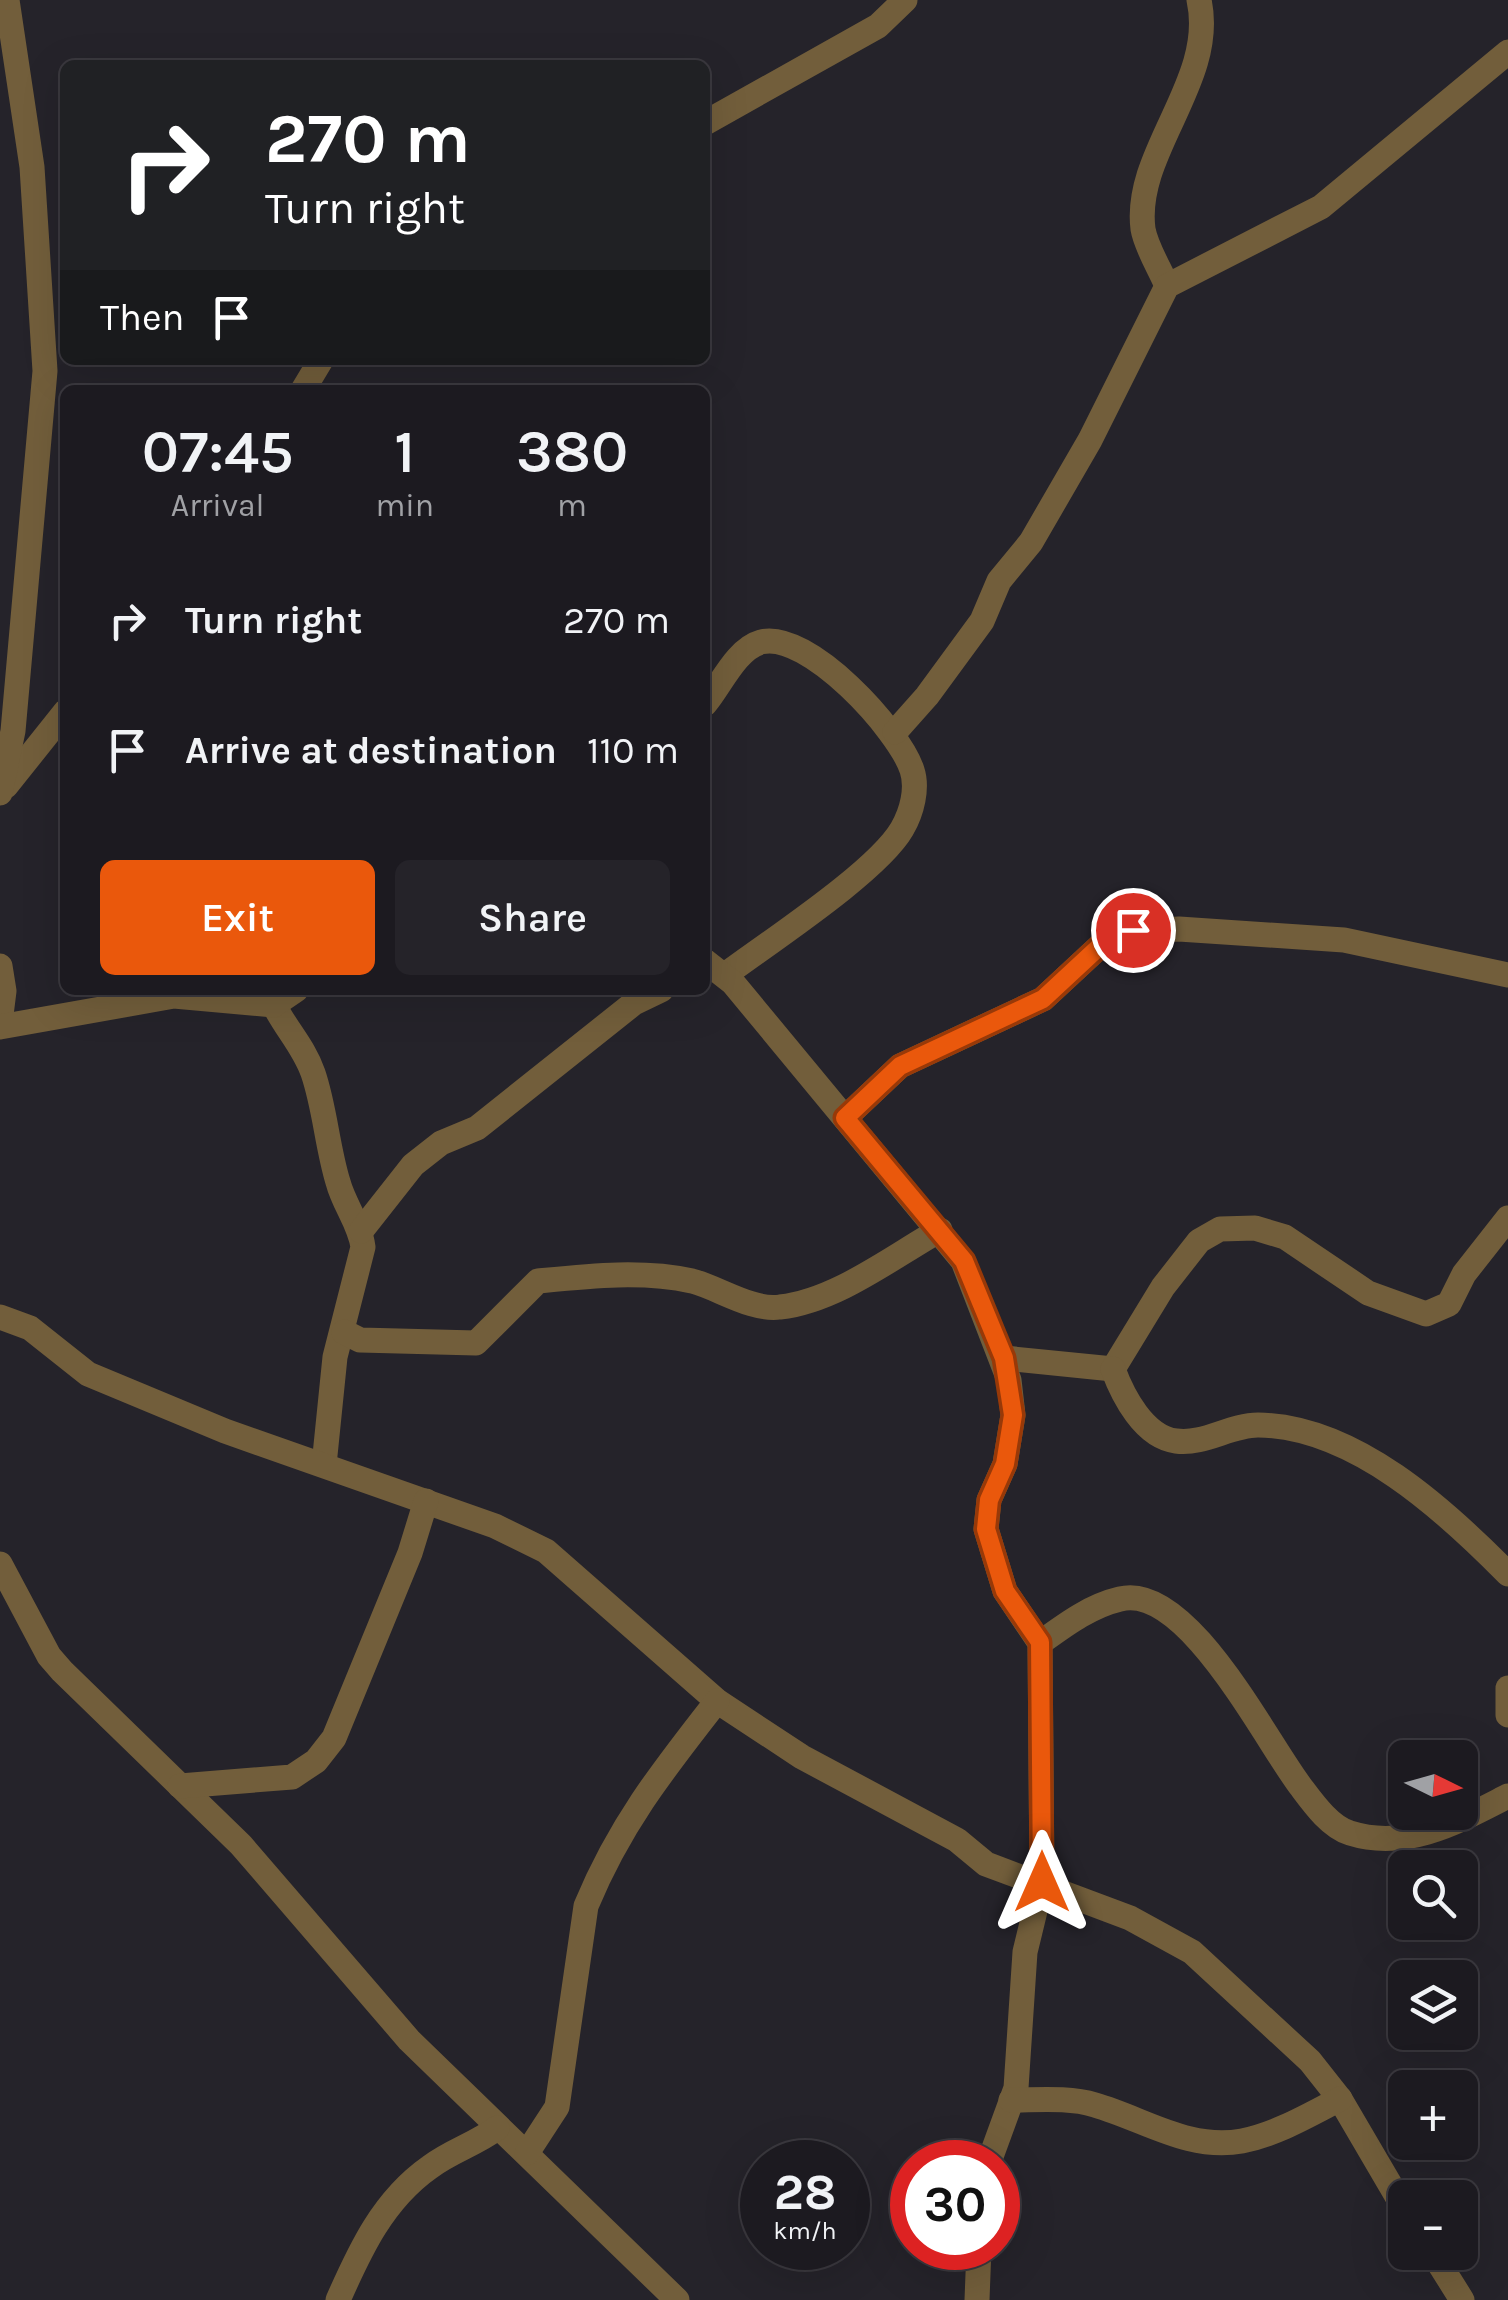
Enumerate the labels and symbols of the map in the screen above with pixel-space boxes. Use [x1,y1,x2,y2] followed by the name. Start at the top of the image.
[1091,888,1176,973] pin
[1388,1740,1478,1830] north arrow
[990,1830,1094,1934] position arrow
[890,2140,1020,2270] speed limit sign: 30

